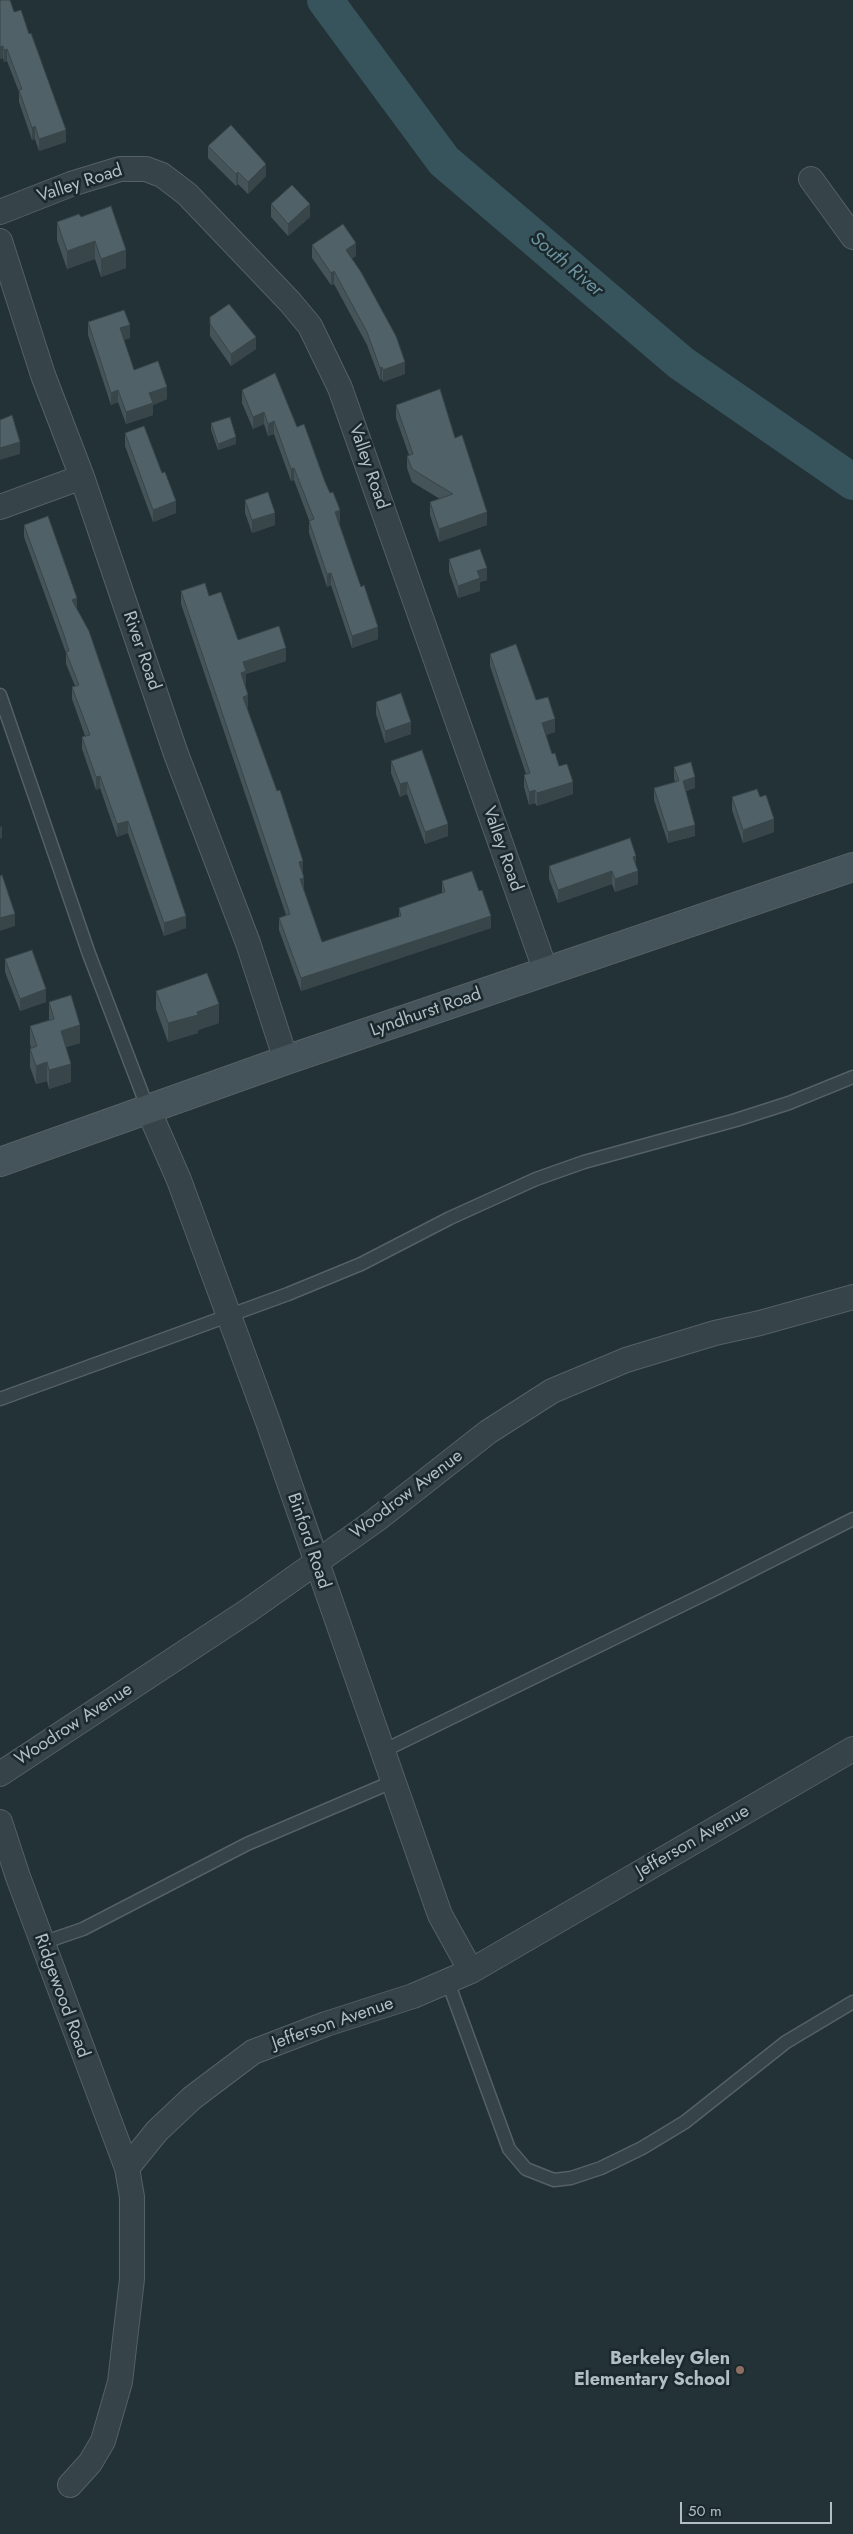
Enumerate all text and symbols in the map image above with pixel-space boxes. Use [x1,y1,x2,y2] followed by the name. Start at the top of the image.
[35,160,125,208] street label: Valley Road
[525,228,607,302] water label: South River
[343,422,393,512] street label: Valley Road
[117,609,165,693] street label: River Road
[477,804,527,894] street label: Valley Road
[368,984,484,1042] street label: Lyndhurst Road
[346,1446,468,1544] street label: Woodrow Avenue
[282,1490,334,1592] street label: Binford Road
[11,1679,137,1771] street label: Woodrow Avenue
[632,1801,754,1883] street label: Jefferson Avenue
[29,1931,93,2061] street label: Ridgewood Road
[269,1993,397,2055] street label: Jefferson Avenue
[574,2349,730,2392] place label: Berkeley Glen Elementary School
[734,2364,746,2376] marker: Berkeley Glen Elementary School
[683,2492,836,2524] scale bar
[688,2500,722,2522] text: 50 m

